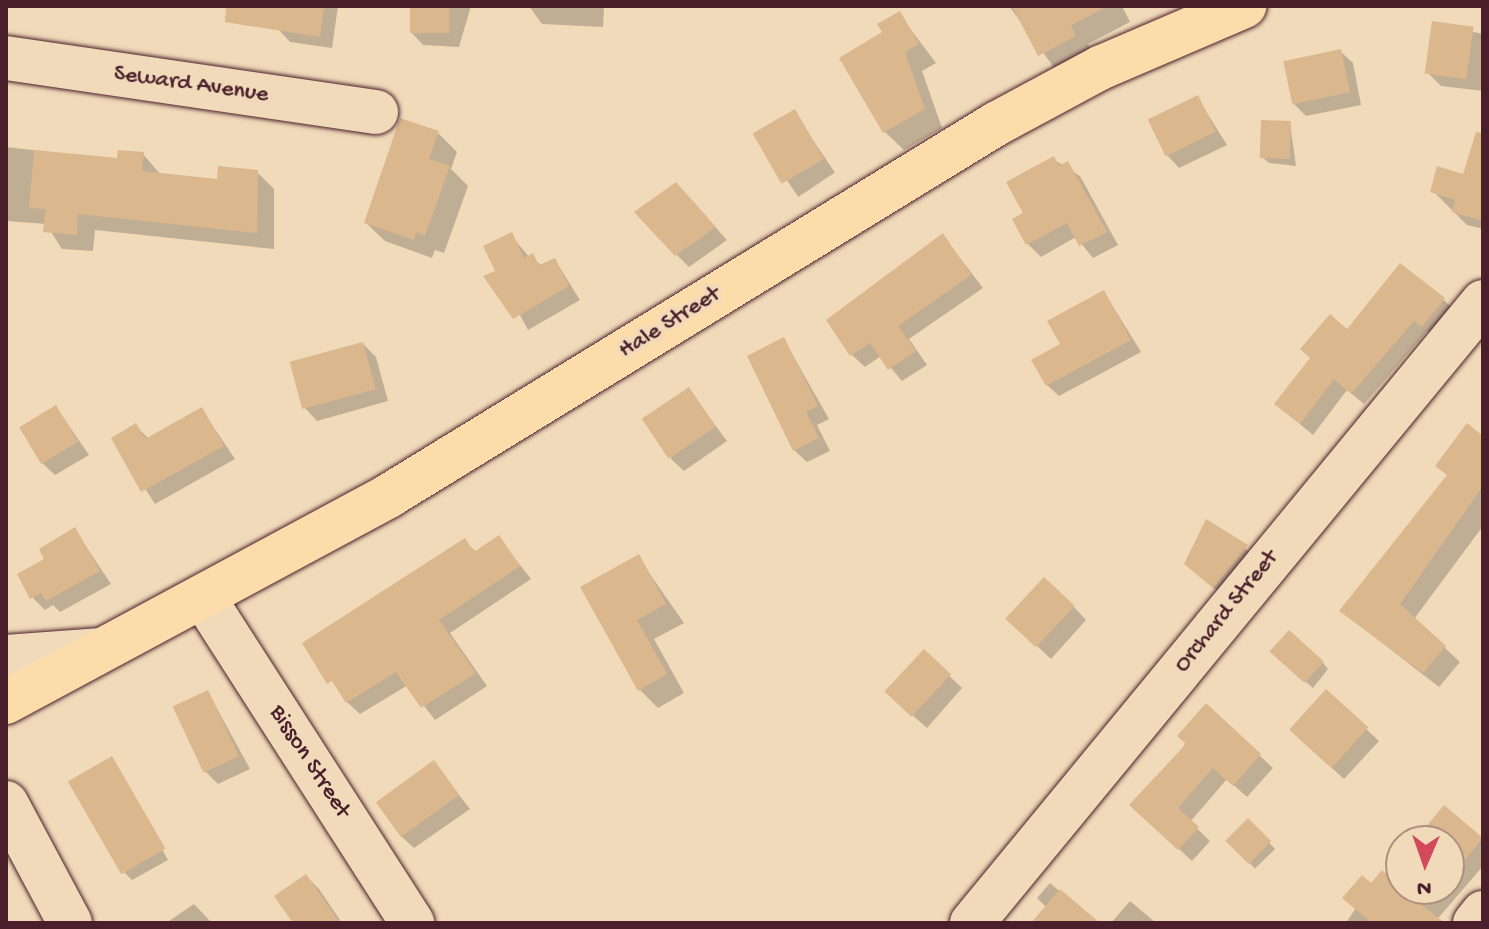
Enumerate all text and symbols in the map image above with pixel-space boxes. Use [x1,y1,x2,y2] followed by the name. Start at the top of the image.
[112,60,270,110] street label: Seward Avenue
[614,280,726,366] street label: Hale Street
[1169,545,1285,679] street label: Orchard Street
[262,700,356,824] street label: Bisson Street
[1385,825,1465,905] north arrow
[1417,874,1432,900] text: N

